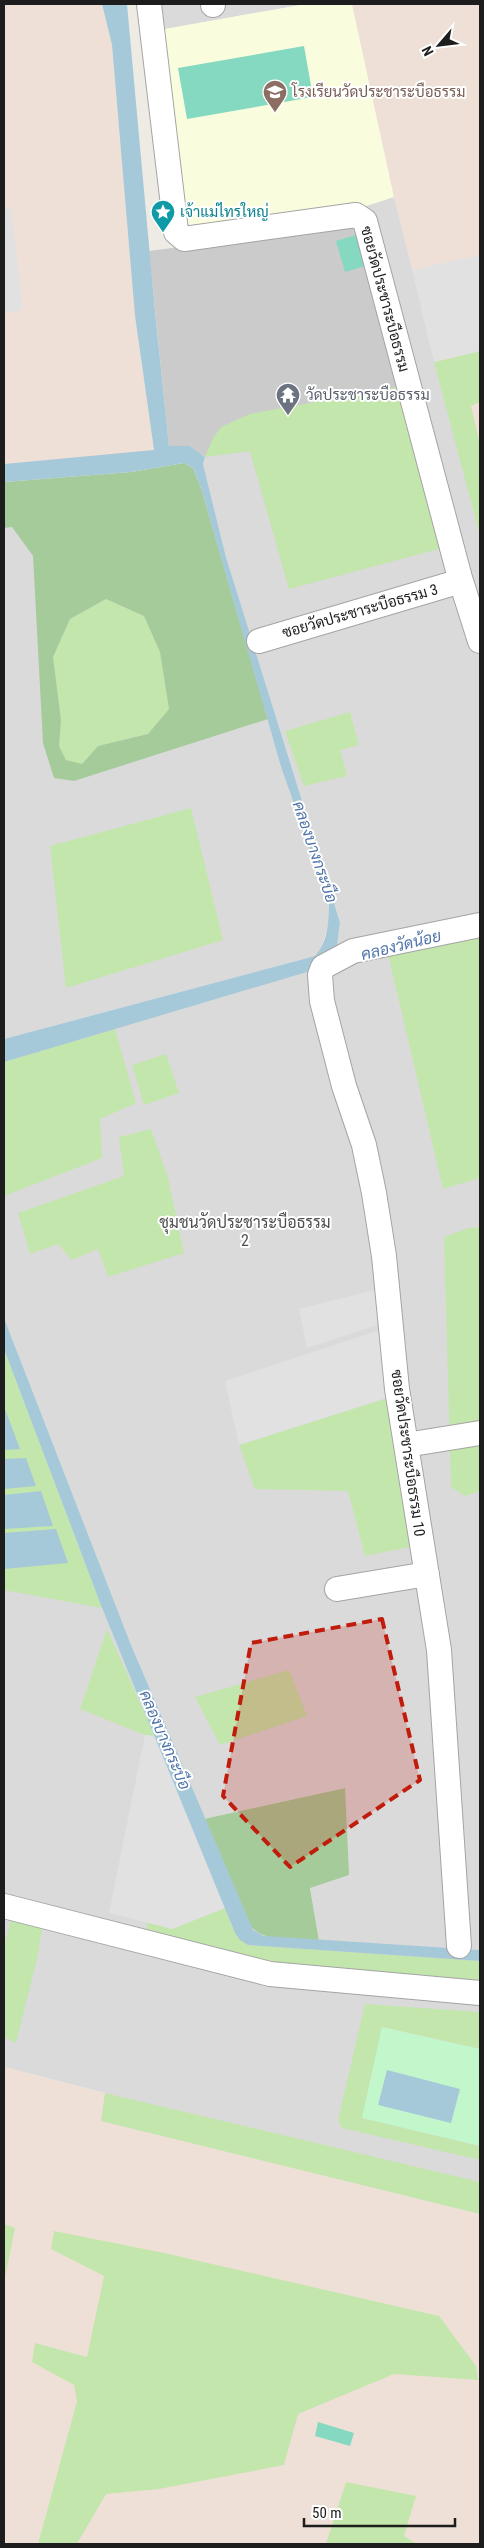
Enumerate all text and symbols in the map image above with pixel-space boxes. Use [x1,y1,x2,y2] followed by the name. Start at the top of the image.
[414,20,464,70] north arrow
[418,44,437,59] text: N
[262,79,288,113] school or university icon: โรงเรียนวัดประชาระบือธรรม
[291,82,465,101] place label: โรงเรียนวัดประชาระบือธรรม
[150,199,176,233] place icon: เจ้าแม่ไทรใหญ่
[180,202,269,221] place label: เจ้าแม่ไทรใหญ่
[357,224,414,374] street label: ซอยวัดประชาระบือธรรม
[275,382,301,416] temple icon: วัดประชาระบือธรรม
[306,385,430,404] place label: วัดประชาระบือธรรม
[280,579,440,642] street label: ซอยวัดประชาระบือธรรม 3
[289,798,343,905] water label: คลองบางกระบือ
[358,924,443,964] water label: คลองวัดน้อย
[159,1212,331,1250] district label: ชุมชนวัดประชาระบือธรรม 2
[387,1368,430,1538] street label: ซอยวัดประชาระบือธรรม 10
[136,1687,196,1793] water label: คลองบางกระบือ
[304,2496,455,2528] scale bar
[312,2504,342,2522] text: 50 m

